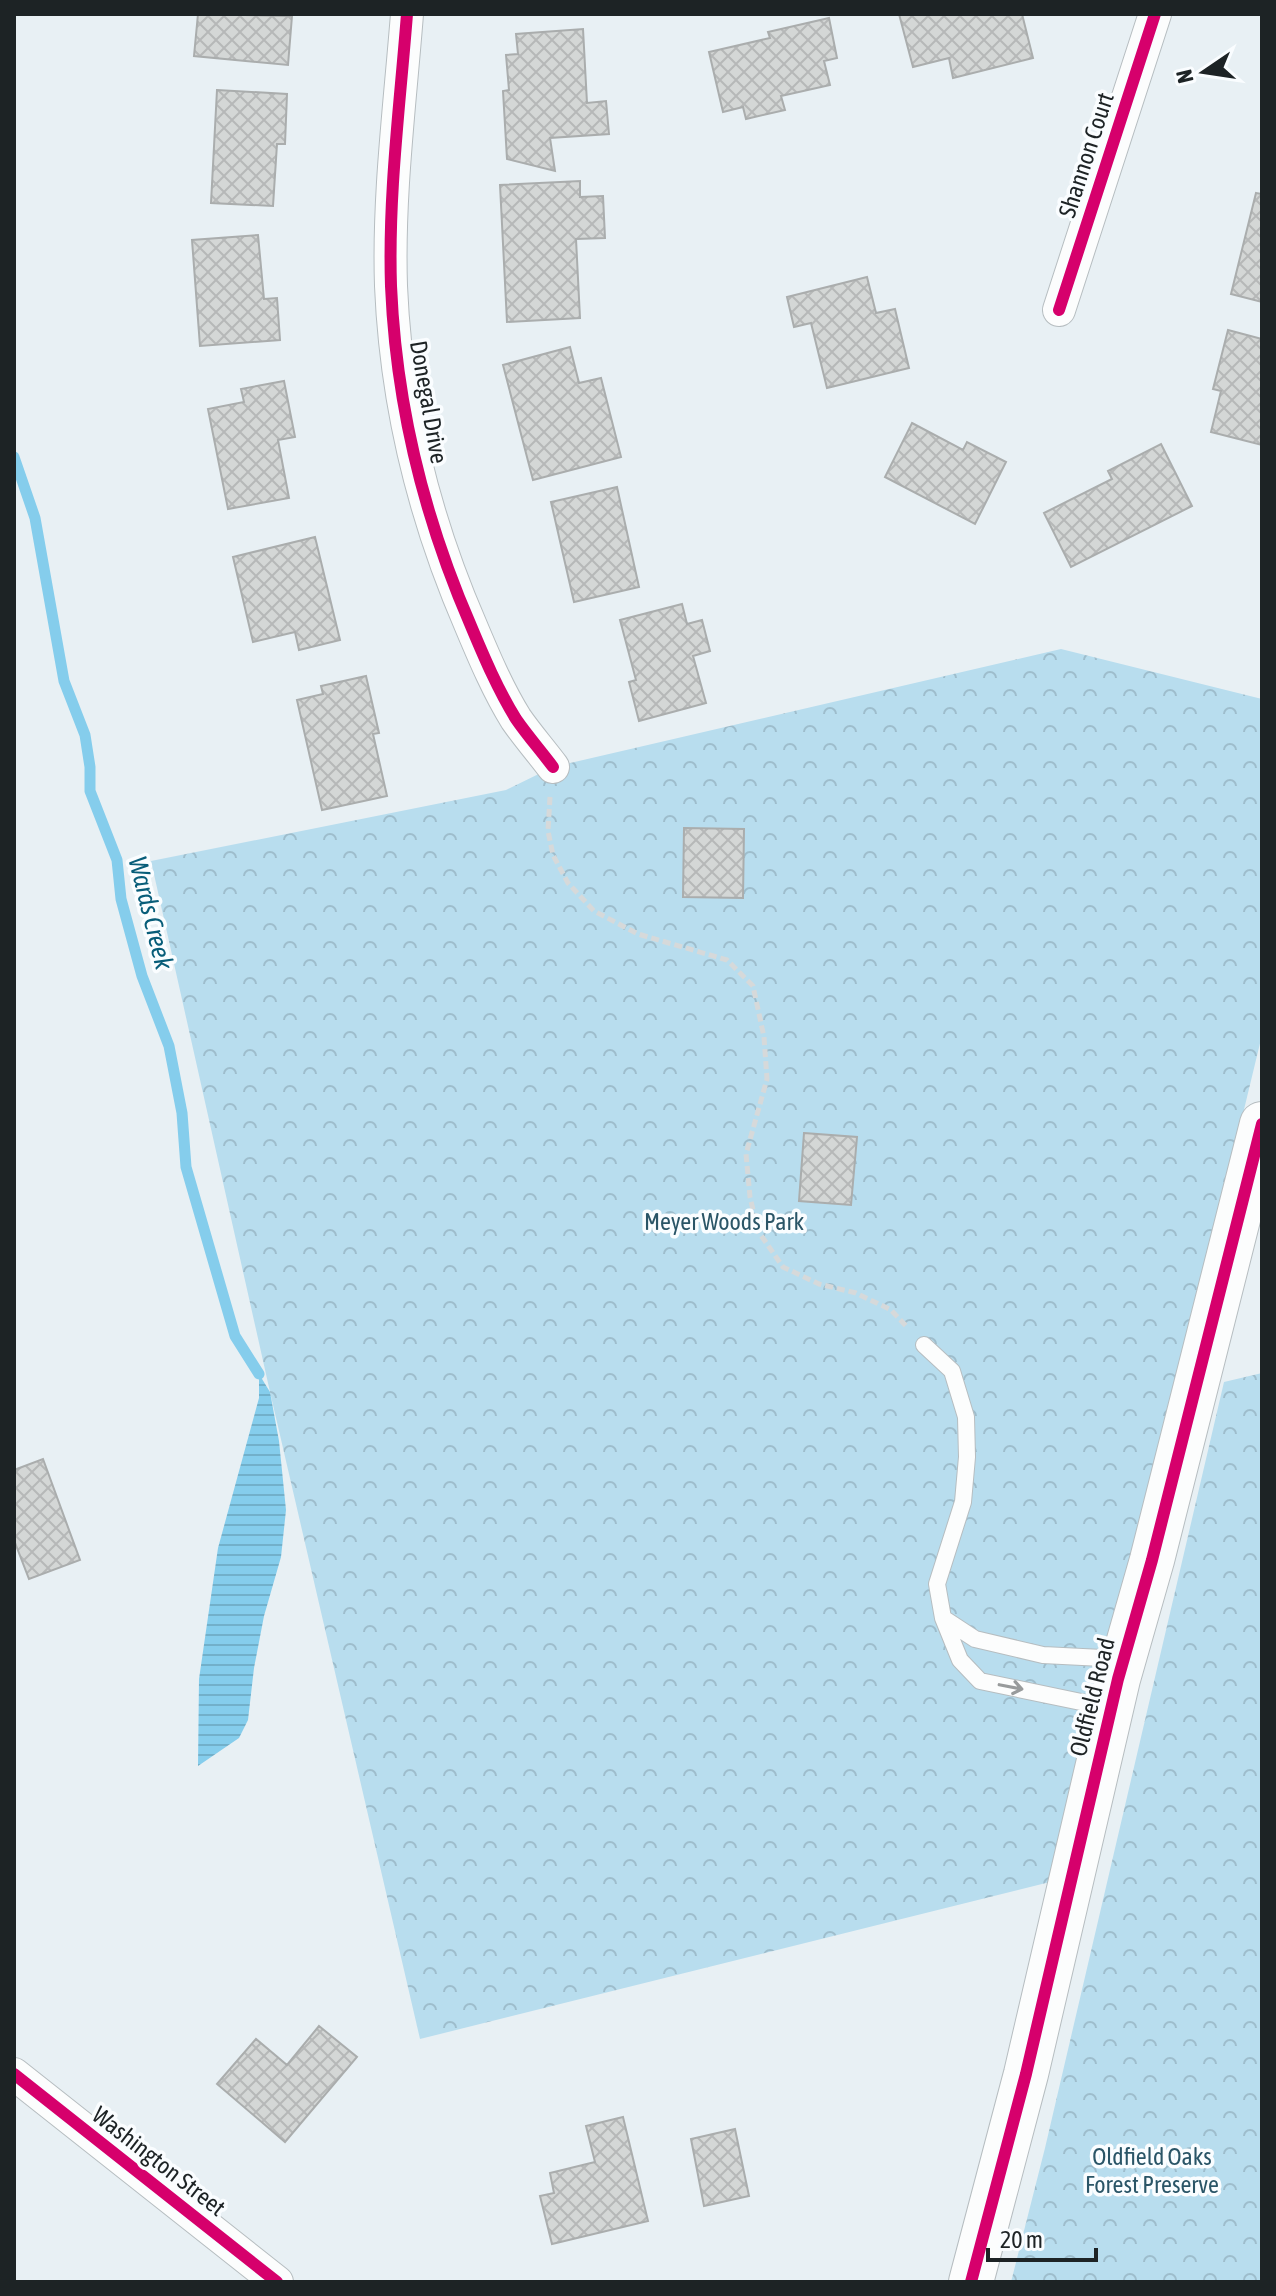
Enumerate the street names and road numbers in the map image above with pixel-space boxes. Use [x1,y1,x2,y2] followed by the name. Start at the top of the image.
[1053,89,1119,221] street label: Shannon Court
[405,338,453,466] street label: Donegal Drive
[1064,1635,1120,1759] street label: Oldfield Road
[87,2101,231,2221] street label: Washington Street

